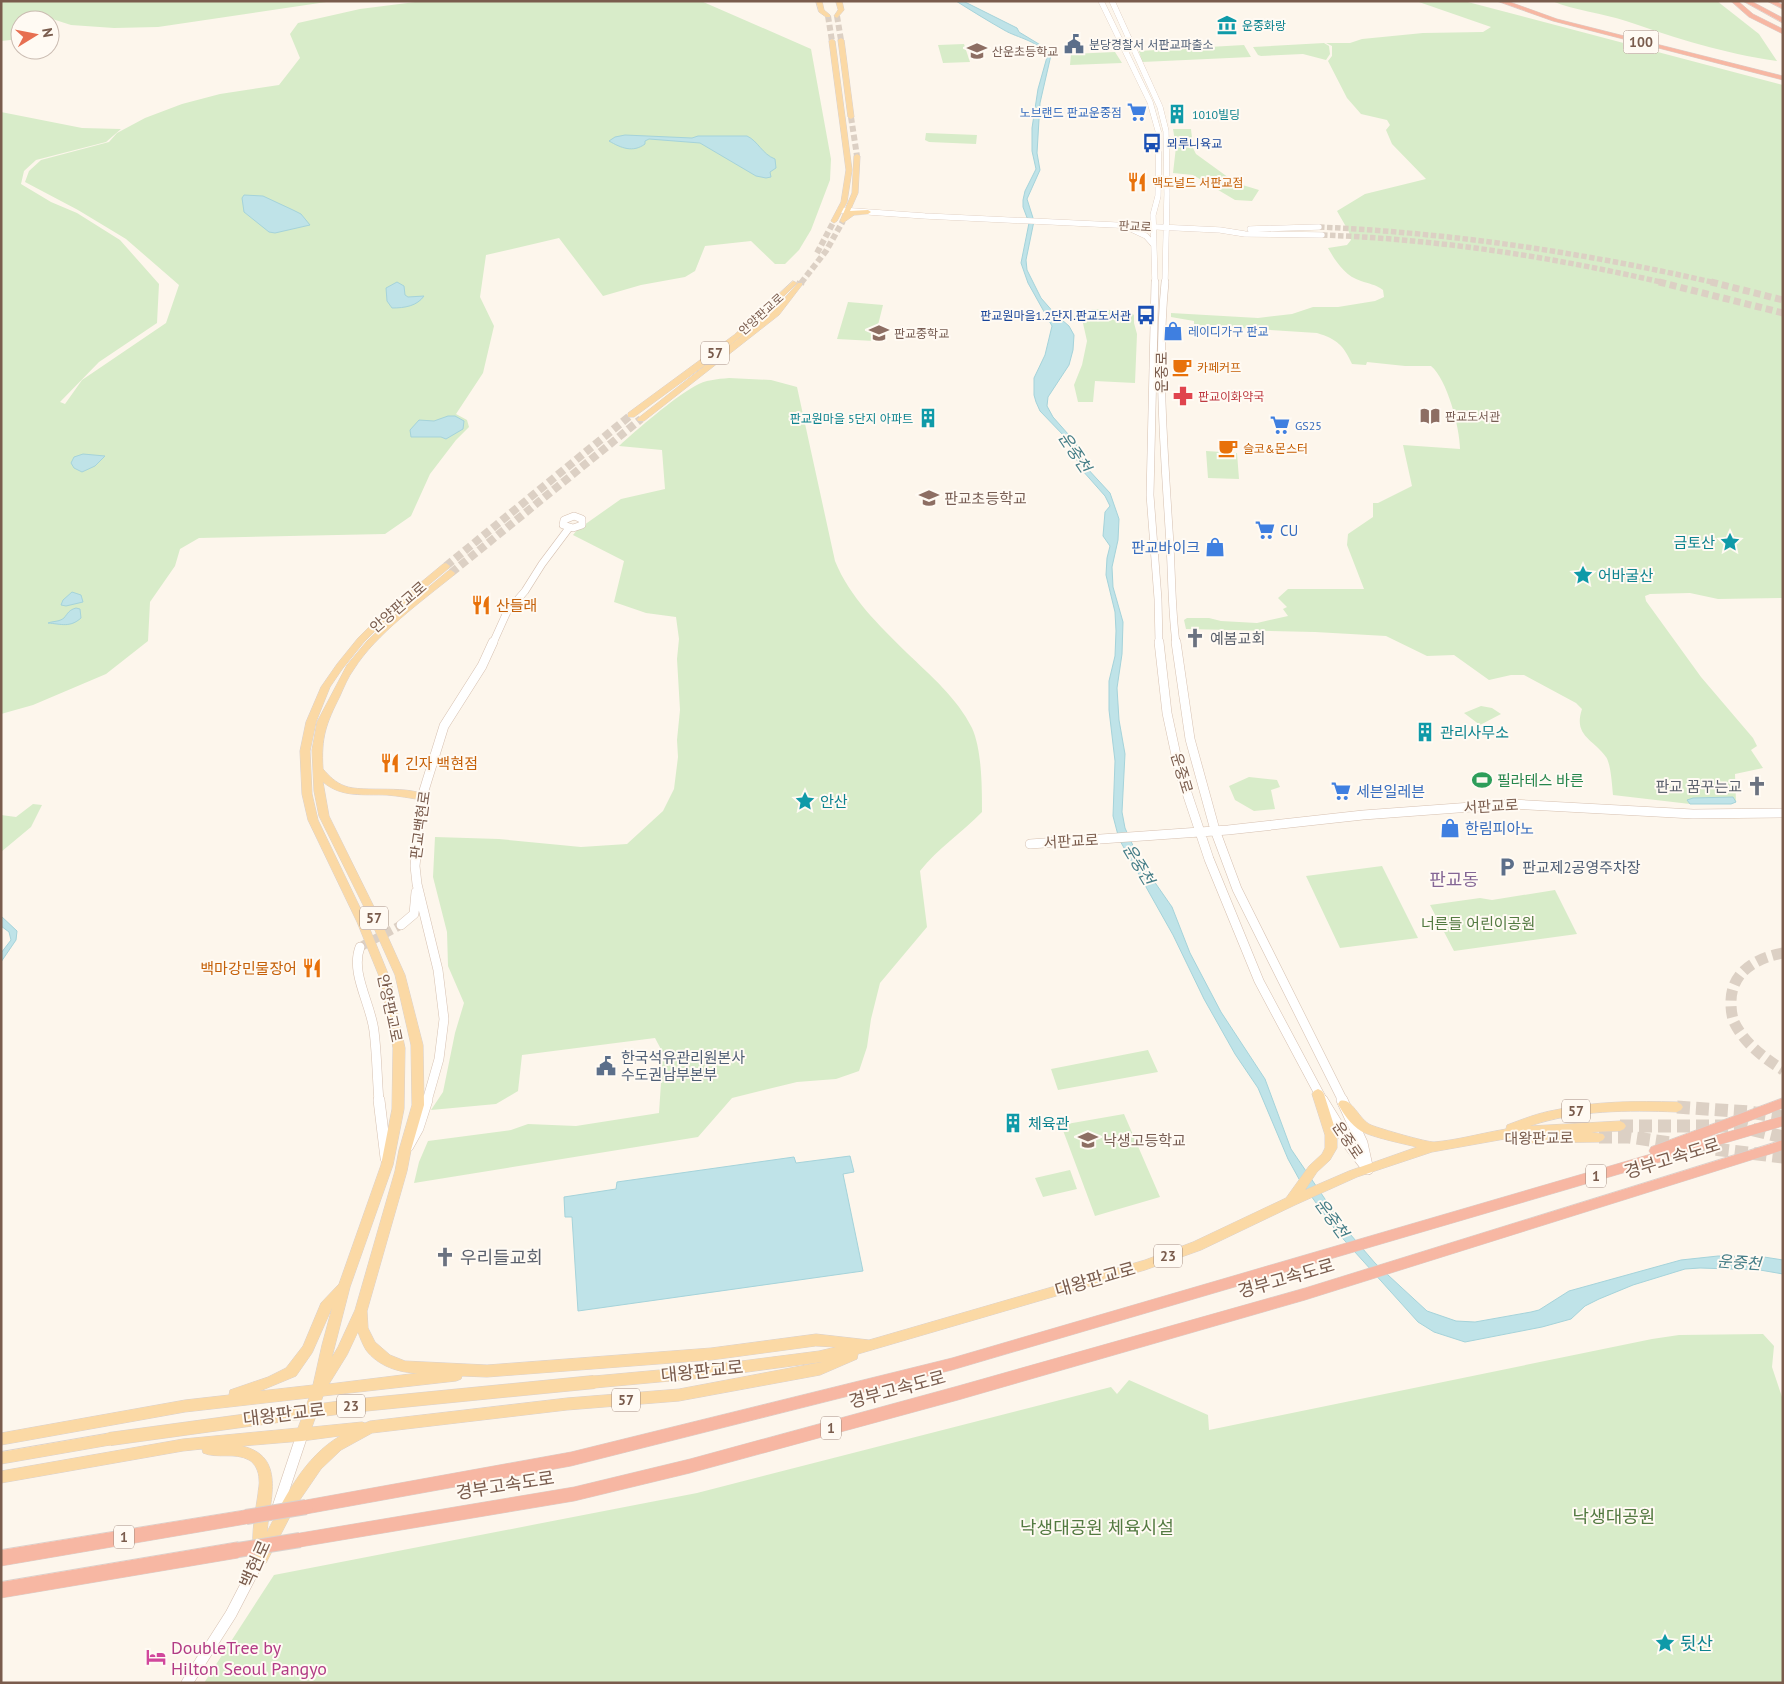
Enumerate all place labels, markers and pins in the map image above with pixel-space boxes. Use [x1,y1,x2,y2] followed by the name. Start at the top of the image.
[1216,14,1238,36] museum icon: 운중화랑
[1242,18,1286,33] place label: 운중화랑
[1063,33,1085,55] public building icon: 분당경찰서 서판교파출소
[1089,37,1214,52] place label: 분당경찰서 서판교파출소
[966,40,988,62] school or university icon: 산운초등학교
[992,44,1058,59] place label: 산운초등학교
[1126,101,1148,123] supermarket icon: 노브랜드 판교운중점
[1166,103,1188,125] building icon: 1010빌딩
[1019,105,1122,120] place label: 노브랜드 판교운중점
[1192,107,1240,122] place label: 1010빌딩
[1141,132,1163,154] bus stop icon: 뫼루니육교
[1167,136,1222,151] place label: 뫼루니육교
[1126,171,1148,193] restaurant icon: 맥도널드 서판교점
[1152,175,1244,190] place label: 맥도널드 서판교점
[1135,304,1157,326] bus stop icon: 판교원마을1.2단지.판교도서관
[980,308,1131,323] place label: 판교원마을1.2단지.판교도서관
[1162,320,1184,342] shop icon: 레이디가구 판교
[868,322,890,344] school or university icon: 판교중학교
[1188,324,1269,339] place label: 레이디가구 판교
[894,326,949,341] place label: 판교중학교
[1171,356,1193,378] cafe icon: 카페커프
[1197,360,1241,375] place label: 카페커프
[1172,385,1194,407] pharmacy icon: 판교이화약국
[1198,389,1264,404] place label: 판교이화약국
[1419,405,1441,427] library icon: 판교도서관
[917,407,939,429] building icon: 판교원마을 5단지 아파트
[1445,409,1500,424] place label: 판교도서관
[790,411,913,426] place label: 판교원마을 5단지 아파트
[1269,414,1291,436] supermarket icon: GS25
[1295,418,1322,433] place label: GS25
[1217,437,1239,459] cafe icon: 슬코&몬스터
[1243,441,1308,456] place label: 슬코&몬스터
[918,487,940,509] school or university icon: 판교초등학교
[944,489,1027,508] place label: 판교초등학교
[1254,519,1276,541] supermarket icon: CU
[1280,521,1298,540] place label: CU
[1719,531,1741,553] place icon: 금토산
[1674,533,1715,552] place label: 금토산
[1204,536,1226,558] shop icon: 판교바이크
[1131,538,1200,557] place label: 판교바이크
[1572,564,1594,586] place icon: 어바굴산
[1598,566,1653,585] place label: 어바굴산
[470,594,492,616] restaurant icon: 산들래
[496,596,537,615] place label: 산들래
[1184,627,1206,649] church icon: 예봄교회
[1210,629,1265,648] place label: 예봄교회
[1414,721,1436,743] building icon: 관리사무소
[1440,723,1509,742] place label: 관리사무소
[379,752,401,774] restaurant icon: 긴자 백현점
[405,754,478,773] place label: 긴자 백현점
[1471,769,1493,791] sports icon: 필라테스 바른
[1497,771,1584,790] place label: 필라테스 바른
[1746,775,1768,797] church icon: 판교 꿈꾸는교
[1655,777,1742,796] place label: 판교 꿈꾸는교
[1330,780,1352,802] supermarket icon: 세븐일레븐
[1356,782,1425,801] place label: 세븐일레븐
[794,790,816,812] place icon: 안산
[820,792,848,811] place label: 안산
[1439,817,1461,839] shop icon: 한림피아노
[1465,819,1534,838] place label: 한림피아노
[1496,856,1518,878] parking icon: 판교제2공영주차장
[1522,858,1641,877] place label: 판교제2공영주차장
[301,957,323,979] restaurant icon: 백마강민물장어
[200,959,297,978] place label: 백마강민물장어
[621,1048,745,1084] place label: 한국석유관리원본사 수도권남부본부
[595,1055,617,1077] public building icon: 한국석유관리원본사 수도권남부본부
[1002,1112,1024,1134] building icon: 체육관
[1028,1114,1070,1133] place label: 체육관
[1077,1129,1099,1151] school or university icon: 낙생고등학교
[1103,1131,1186,1150] place label: 낙생고등학교
[434,1246,456,1268] church icon: 우리들교회
[460,1246,543,1269] place label: 우리들교회
[1654,1632,1676,1654] place icon: 뒷산
[1680,1632,1713,1655] place label: 뒷산
[171,1636,327,1680] place label: DoubleTree by Hilton Seoul Pangyo
[145,1646,167,1668] hotel icon: DoubleTree by Hilton Seoul Pangyo

